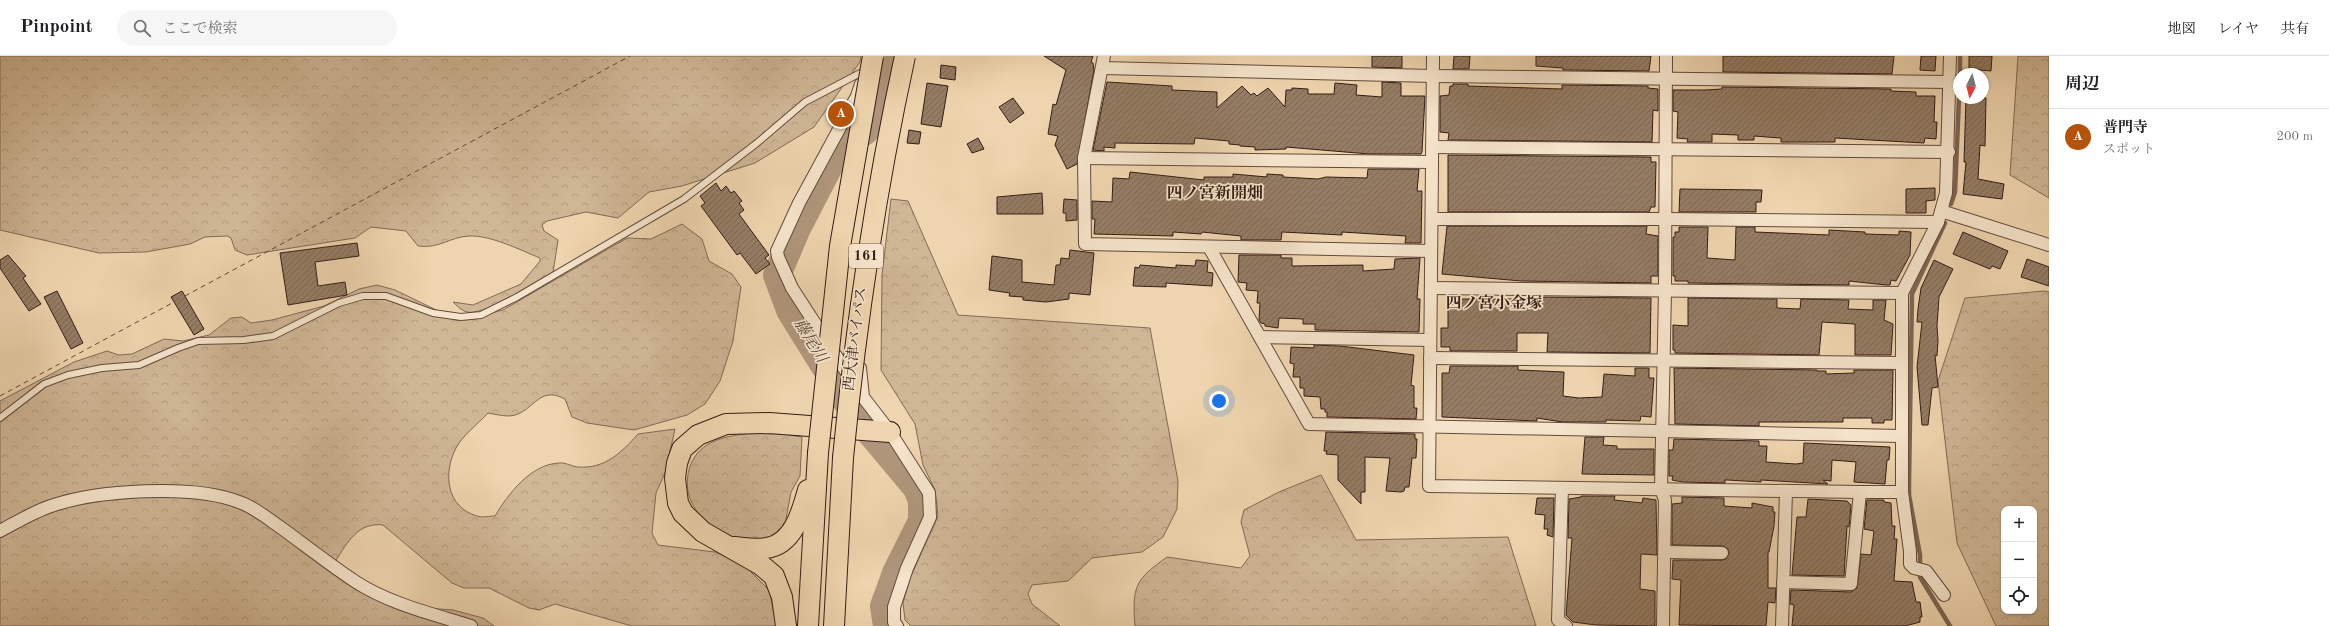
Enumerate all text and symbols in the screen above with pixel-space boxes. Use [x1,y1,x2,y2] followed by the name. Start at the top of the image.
[117,10,397,46] search box
[131,17,153,39] icon: search
[20,18,93,37] text: Pinpoint
[163,22,238,37] text: ここで検索
[2168,22,2196,36] text: 地図
[2218,22,2259,36] text: レイヤ
[2281,22,2309,36] text: 共有
[1953,68,1989,104] north arrow
[2065,76,2099,93] text: 周辺
[828,99,854,129] pin: A
[2103,121,2148,136] text: 普門寺
[2073,130,2083,143] text: A
[2276,130,2313,143] text: 200 m
[2103,143,2155,156] text: スポット
[1167,184,1263,202] district label: 四ノ宮新開畑
[849,244,883,268] road number: 161
[840,286,870,392] street label: 西大津バイパス
[1446,294,1542,312] district label: 四ノ宮小金塚
[790,315,832,367] water label: 藤尾川
[1209,391,1229,411] your location
[2001,506,2037,614] map controls
[2001,506,2037,542] button: +
[2001,542,2037,578] button: −
[2001,578,2037,614] button: locate

